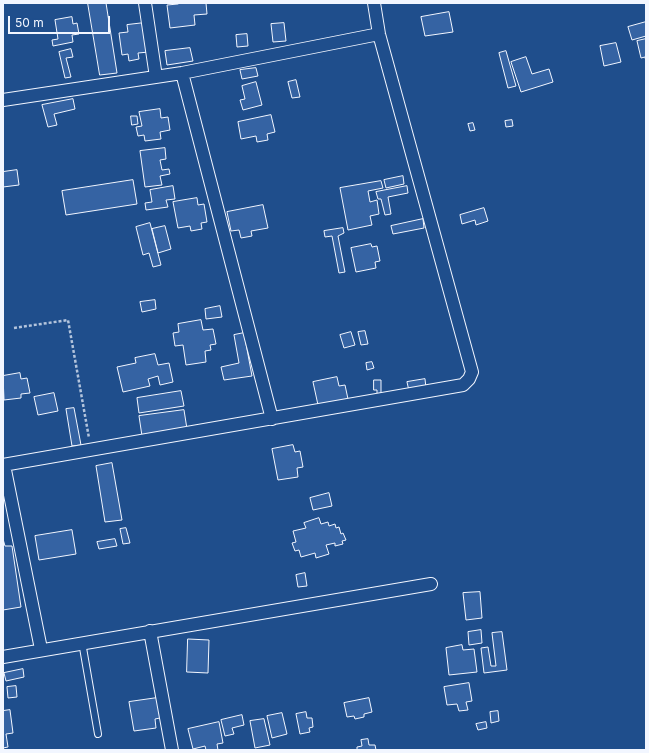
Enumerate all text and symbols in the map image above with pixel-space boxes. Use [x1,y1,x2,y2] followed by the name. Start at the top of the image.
[10,8,112,34] scale bar
[15,15,44,30] text: 50 m

